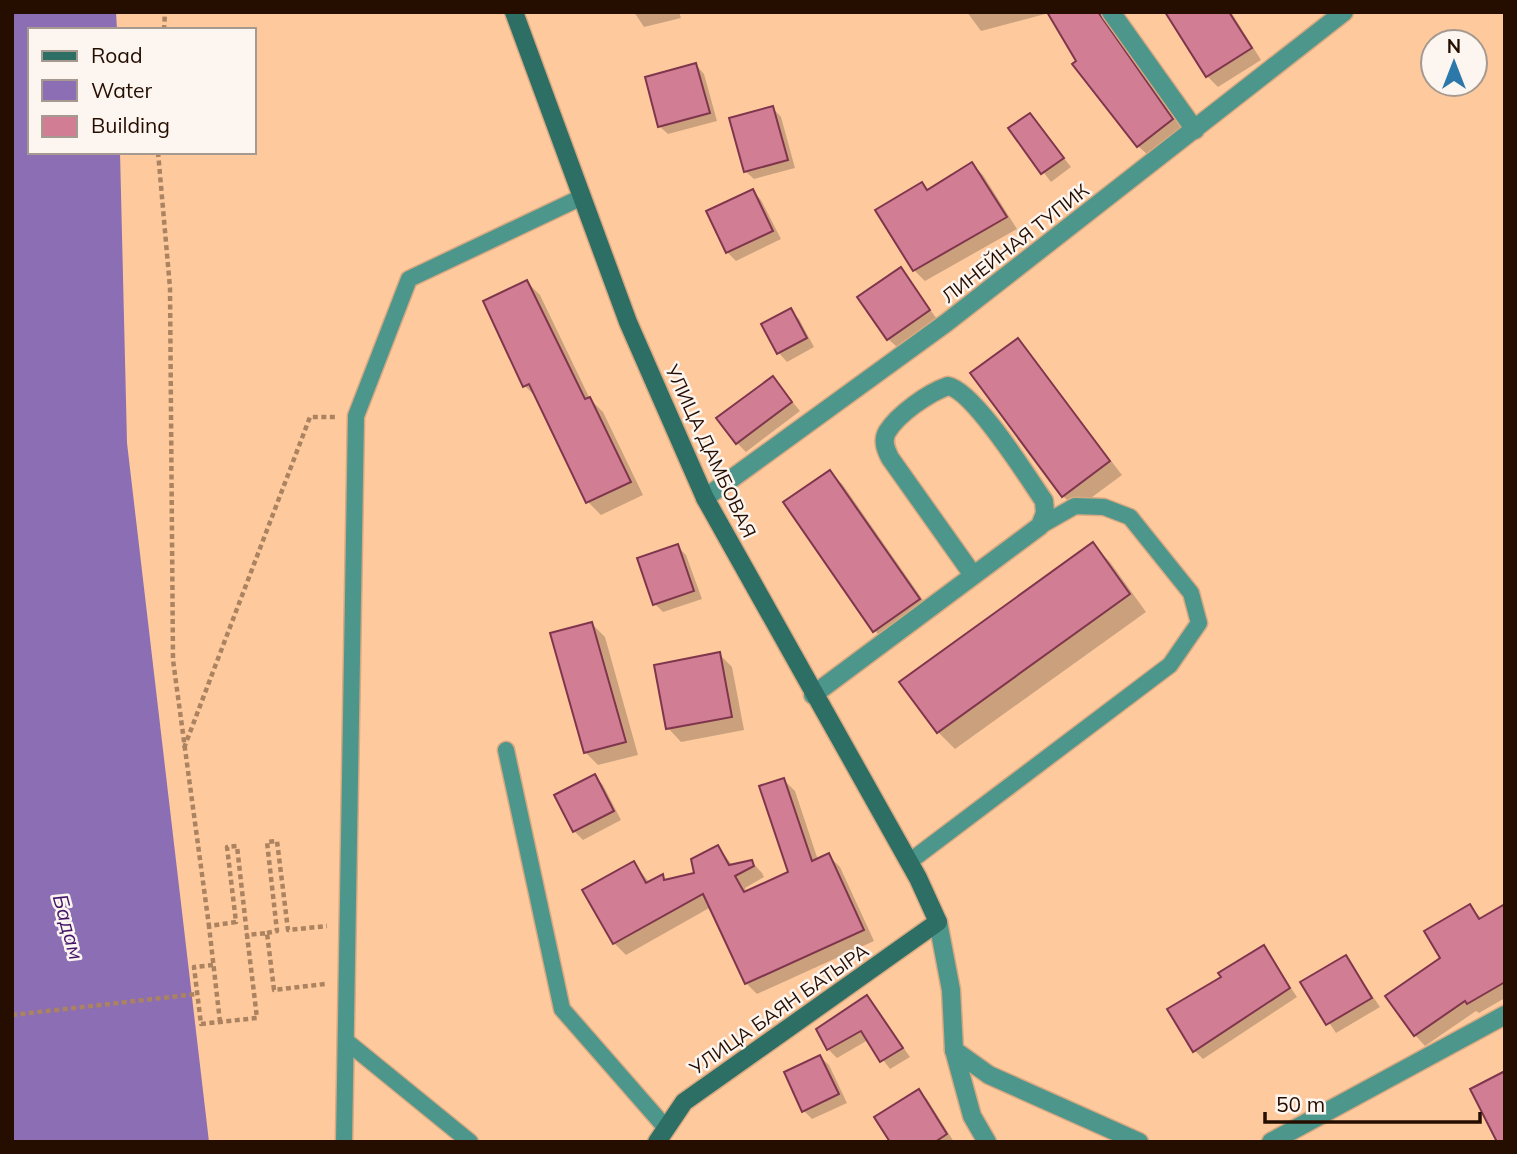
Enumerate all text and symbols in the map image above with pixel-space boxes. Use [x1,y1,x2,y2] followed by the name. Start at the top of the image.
[28,28,256,154] legend
[1419,28,1489,98] north arrow
[1447,34,1461,58] text: N
[91,42,142,68] text: Road
[91,77,152,103] text: Water
[91,112,170,138] text: Building
[937,178,1094,308] street label: ЛИНЕЙНАЯ ТУПИК
[660,360,762,541] street label: УЛИЦА ДАМБОВАЯ
[48,891,90,962] water label: Бадам
[684,938,873,1081] street label: УЛИЦА БАЯН БАТЫРА
[1265,1080,1480,1124] scale bar
[1276,1091,1325,1117] text: 50 m

